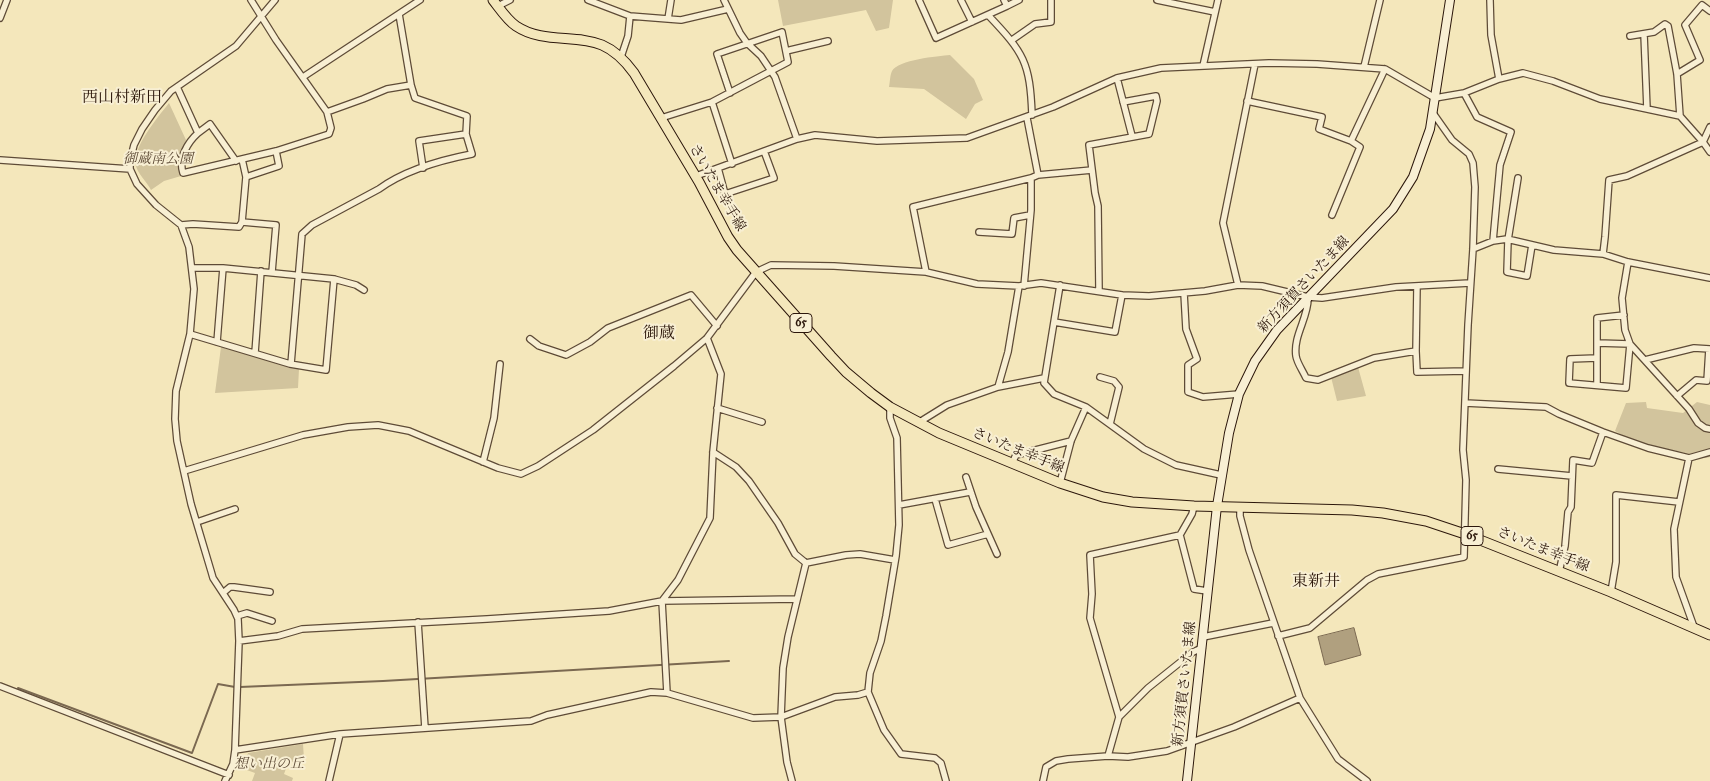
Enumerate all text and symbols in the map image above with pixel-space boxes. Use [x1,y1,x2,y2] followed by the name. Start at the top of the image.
[82,88,162,108] district label: 西山村新田
[685,141,749,235] street label: さいたま幸手線
[123,152,193,168] park label: 御蔵南公園
[1255,233,1353,337] street label: 新方須賀さいたま線
[790,314,812,332] road number: 65
[643,324,675,344] district label: 御蔵
[969,425,1067,477] street label: さいたま幸手線
[1494,524,1592,576] street label: さいたま幸手線
[1461,526,1483,546] road number: 65
[1292,572,1340,592] district label: 東新井
[1170,620,1200,748] street label: 新方須賀さいたま線
[234,757,304,773] park label: 想い出の丘

